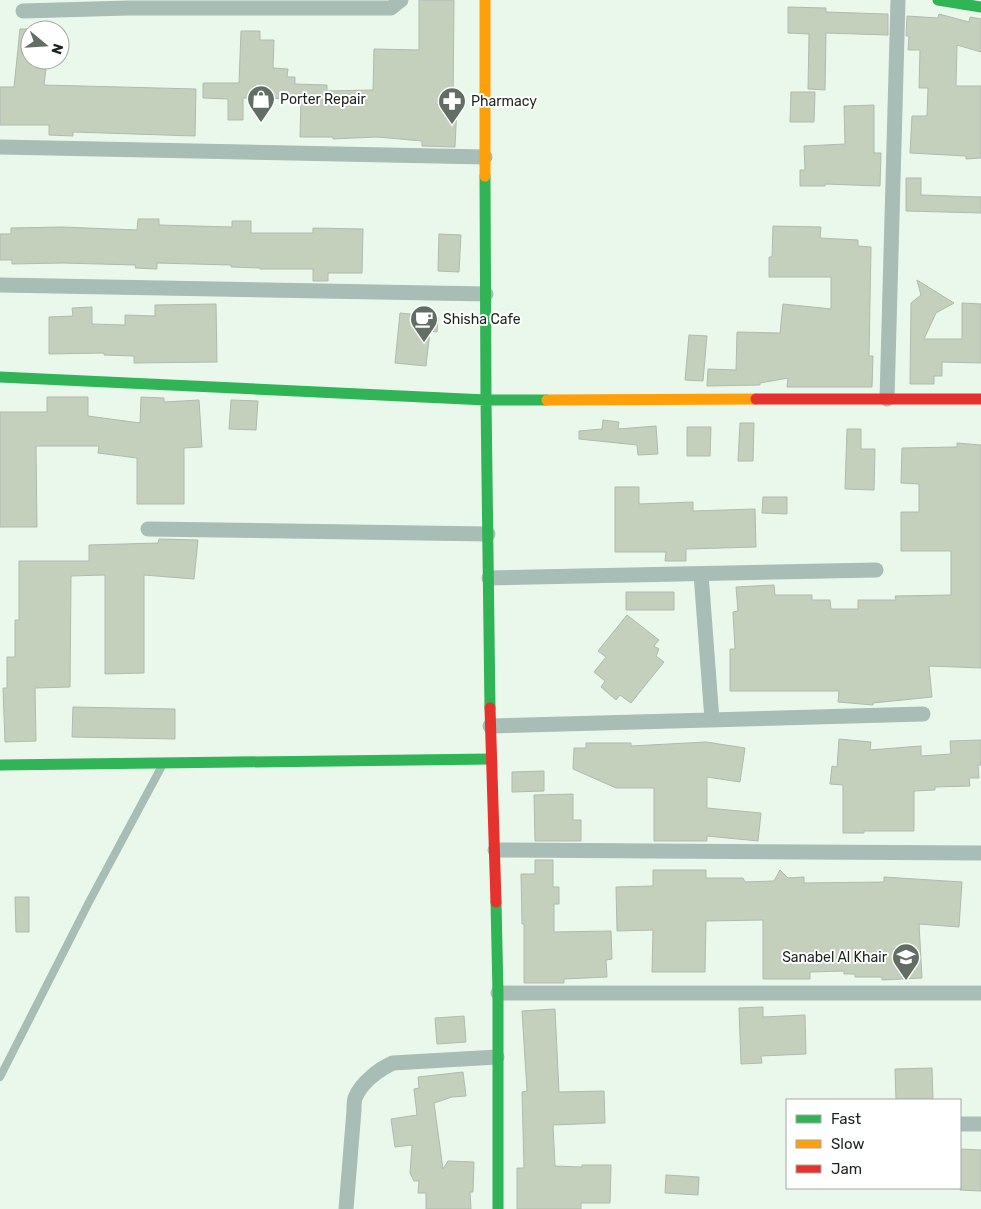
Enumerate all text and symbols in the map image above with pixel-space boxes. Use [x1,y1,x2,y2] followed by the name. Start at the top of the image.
[20,20,70,70] north arrow
[47,41,67,56] text: N
[246,84,276,123] shop icon: Porter Repair
[437,86,467,125] pharmacy icon: Pharmacy
[280,91,366,108] place label: Porter Repair
[471,93,537,110] place label: Pharmacy
[409,304,439,343] cafe icon: Shisha Cafe
[443,311,521,328] place label: Shisha Cafe
[891,942,921,981] school or university icon: Sanabel Al Khair
[782,949,888,966] place label: Sanabel Al Khair
[786,1099,961,1189] legend
[831,1110,861,1128] text: Fast
[831,1135,864,1153] text: Slow
[831,1160,862,1178] text: Jam

